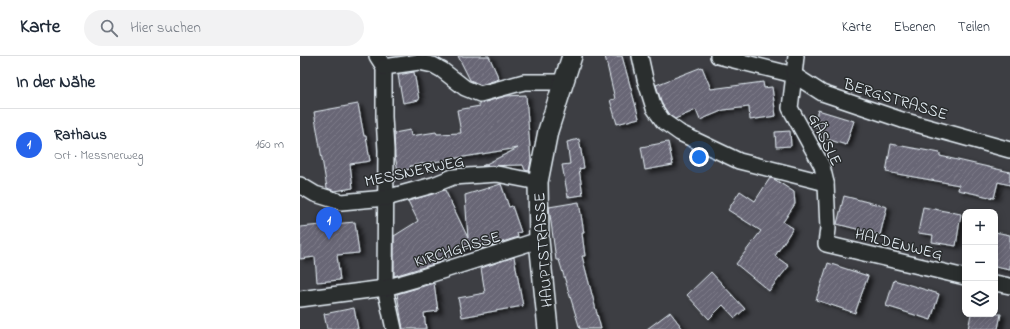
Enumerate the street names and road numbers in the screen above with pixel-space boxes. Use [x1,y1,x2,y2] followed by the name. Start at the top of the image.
[839,72,951,127] street label: BERGSTRASSE
[801,109,847,170] street label: GÄSSLE
[362,150,467,194] street label: MESSNERWEG
[528,192,560,308] street label: HAUPTSTRASSE
[852,222,945,267] street label: HALDENWEG
[412,225,504,274] street label: KIRCHGASSE

